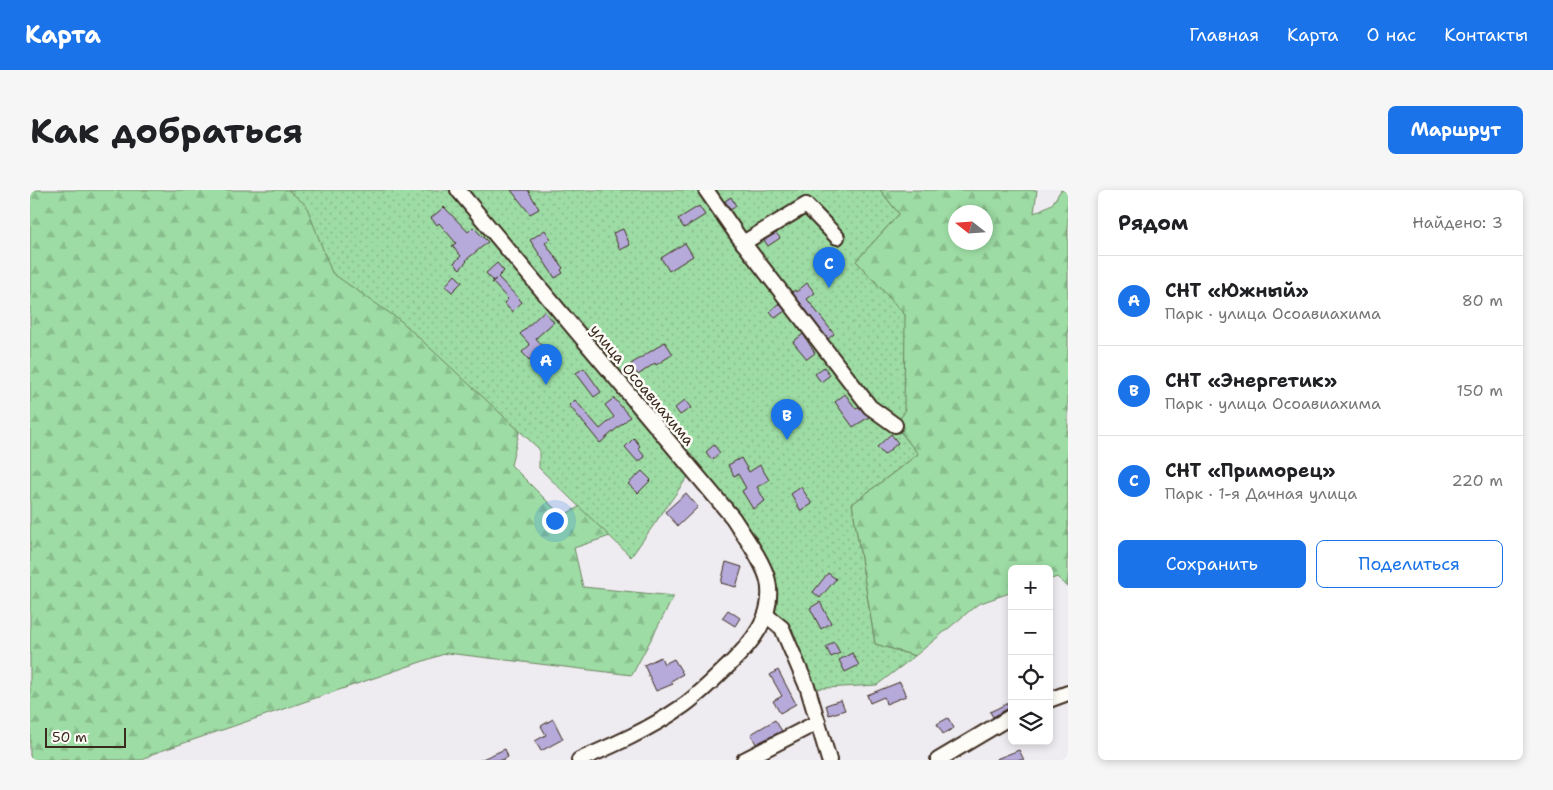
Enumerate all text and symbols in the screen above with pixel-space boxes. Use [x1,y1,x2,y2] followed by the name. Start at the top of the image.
[25,19,101,51] text: Карта
[1189,23,1259,47] text: Главная
[1287,23,1339,47] text: Карта
[1367,23,1416,47] text: О нас
[1444,23,1528,47] text: Контакты
[1388,106,1523,154] button: Маршрут
[30,107,303,154] text: Как добраться
[948,205,993,250] north arrow
[1118,209,1188,237] text: Рядом
[1412,212,1503,233] text: Найдено: 3
[813,247,845,288] pin: C
[1165,278,1309,303] text: СНТ «Южный»
[1128,290,1140,311] text: A
[1462,290,1503,311] text: 80 m
[1165,303,1381,324] text: Парк · улица Осоавиахима
[585,320,699,450] street label: улица Осоавиахима
[530,344,562,385] pin: A
[1165,368,1337,393] text: СНТ «Энергетик»
[1129,380,1139,401] text: B
[1456,380,1503,401] text: 150 m
[1165,393,1381,414] text: Парк · улица Осоавиахима
[771,399,803,440] pin: B
[1165,458,1335,483] text: СНТ «Приморец»
[1129,470,1139,491] text: C
[1451,470,1503,491] text: 220 m
[1165,483,1357,504] text: Парк · 1-я Дачная улица
[542,508,568,534] your location
[1118,540,1306,588] button: Сохранить
[1316,540,1503,588] button: Поделиться
[1008,565,1053,745] map controls
[1008,565,1053,610] button: +
[1008,610,1053,655] button: −
[1008,655,1053,700] button: locate
[1008,700,1053,745] button: layers
[45,725,126,748] scale bar
[52,728,87,746] text: 50 m

